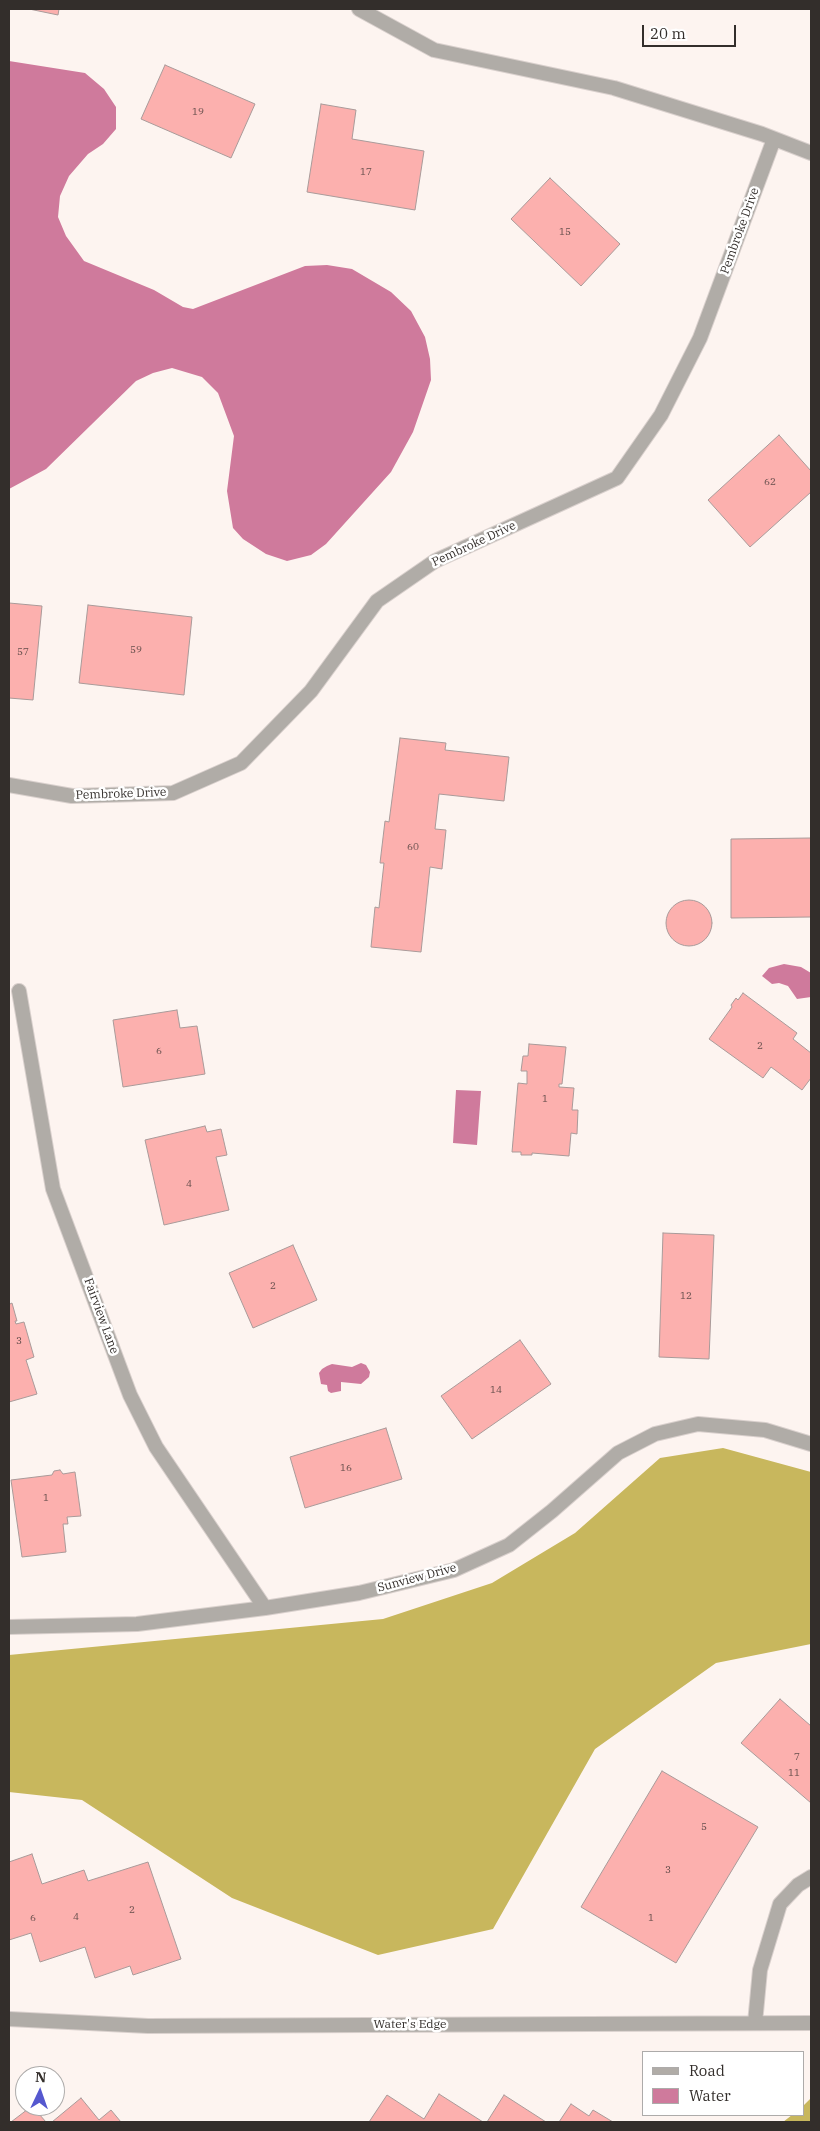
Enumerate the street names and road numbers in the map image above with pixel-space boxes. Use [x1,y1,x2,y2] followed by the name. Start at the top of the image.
[718,186,762,276] street label: Pembroke Drive
[430,518,518,570] street label: Pembroke Drive
[75,785,167,803] street label: Pembroke Drive
[81,1276,121,1356] street label: Fairview Lane
[376,1561,458,1595] street label: Sunview Drive
[374,2018,446,2032] street label: Water's Edge

